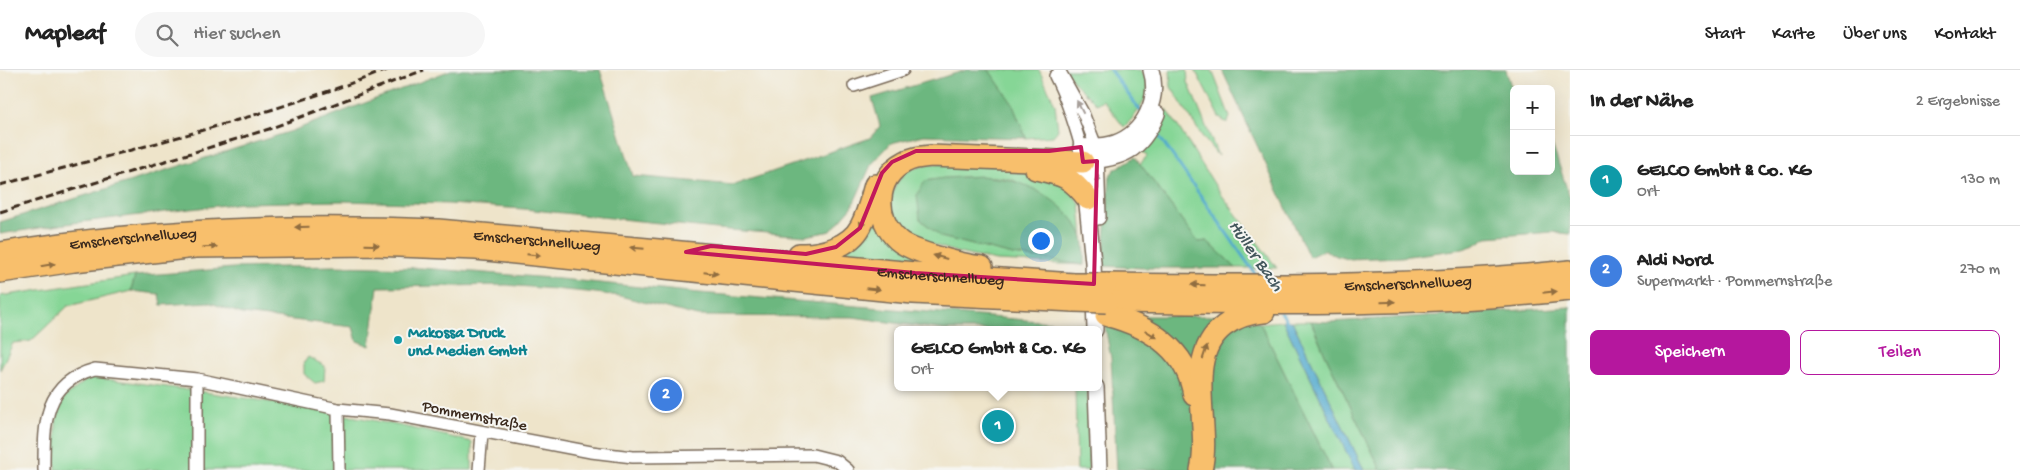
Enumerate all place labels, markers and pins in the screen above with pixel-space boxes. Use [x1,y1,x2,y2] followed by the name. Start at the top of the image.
[408,325,528,362] place label: Makossa Druck und Medien GmbH
[392,334,404,346] marker: Makossa Druck und Medien GmbH
[650,376,682,414] pin: 2
[982,407,1014,445] pin: 1

